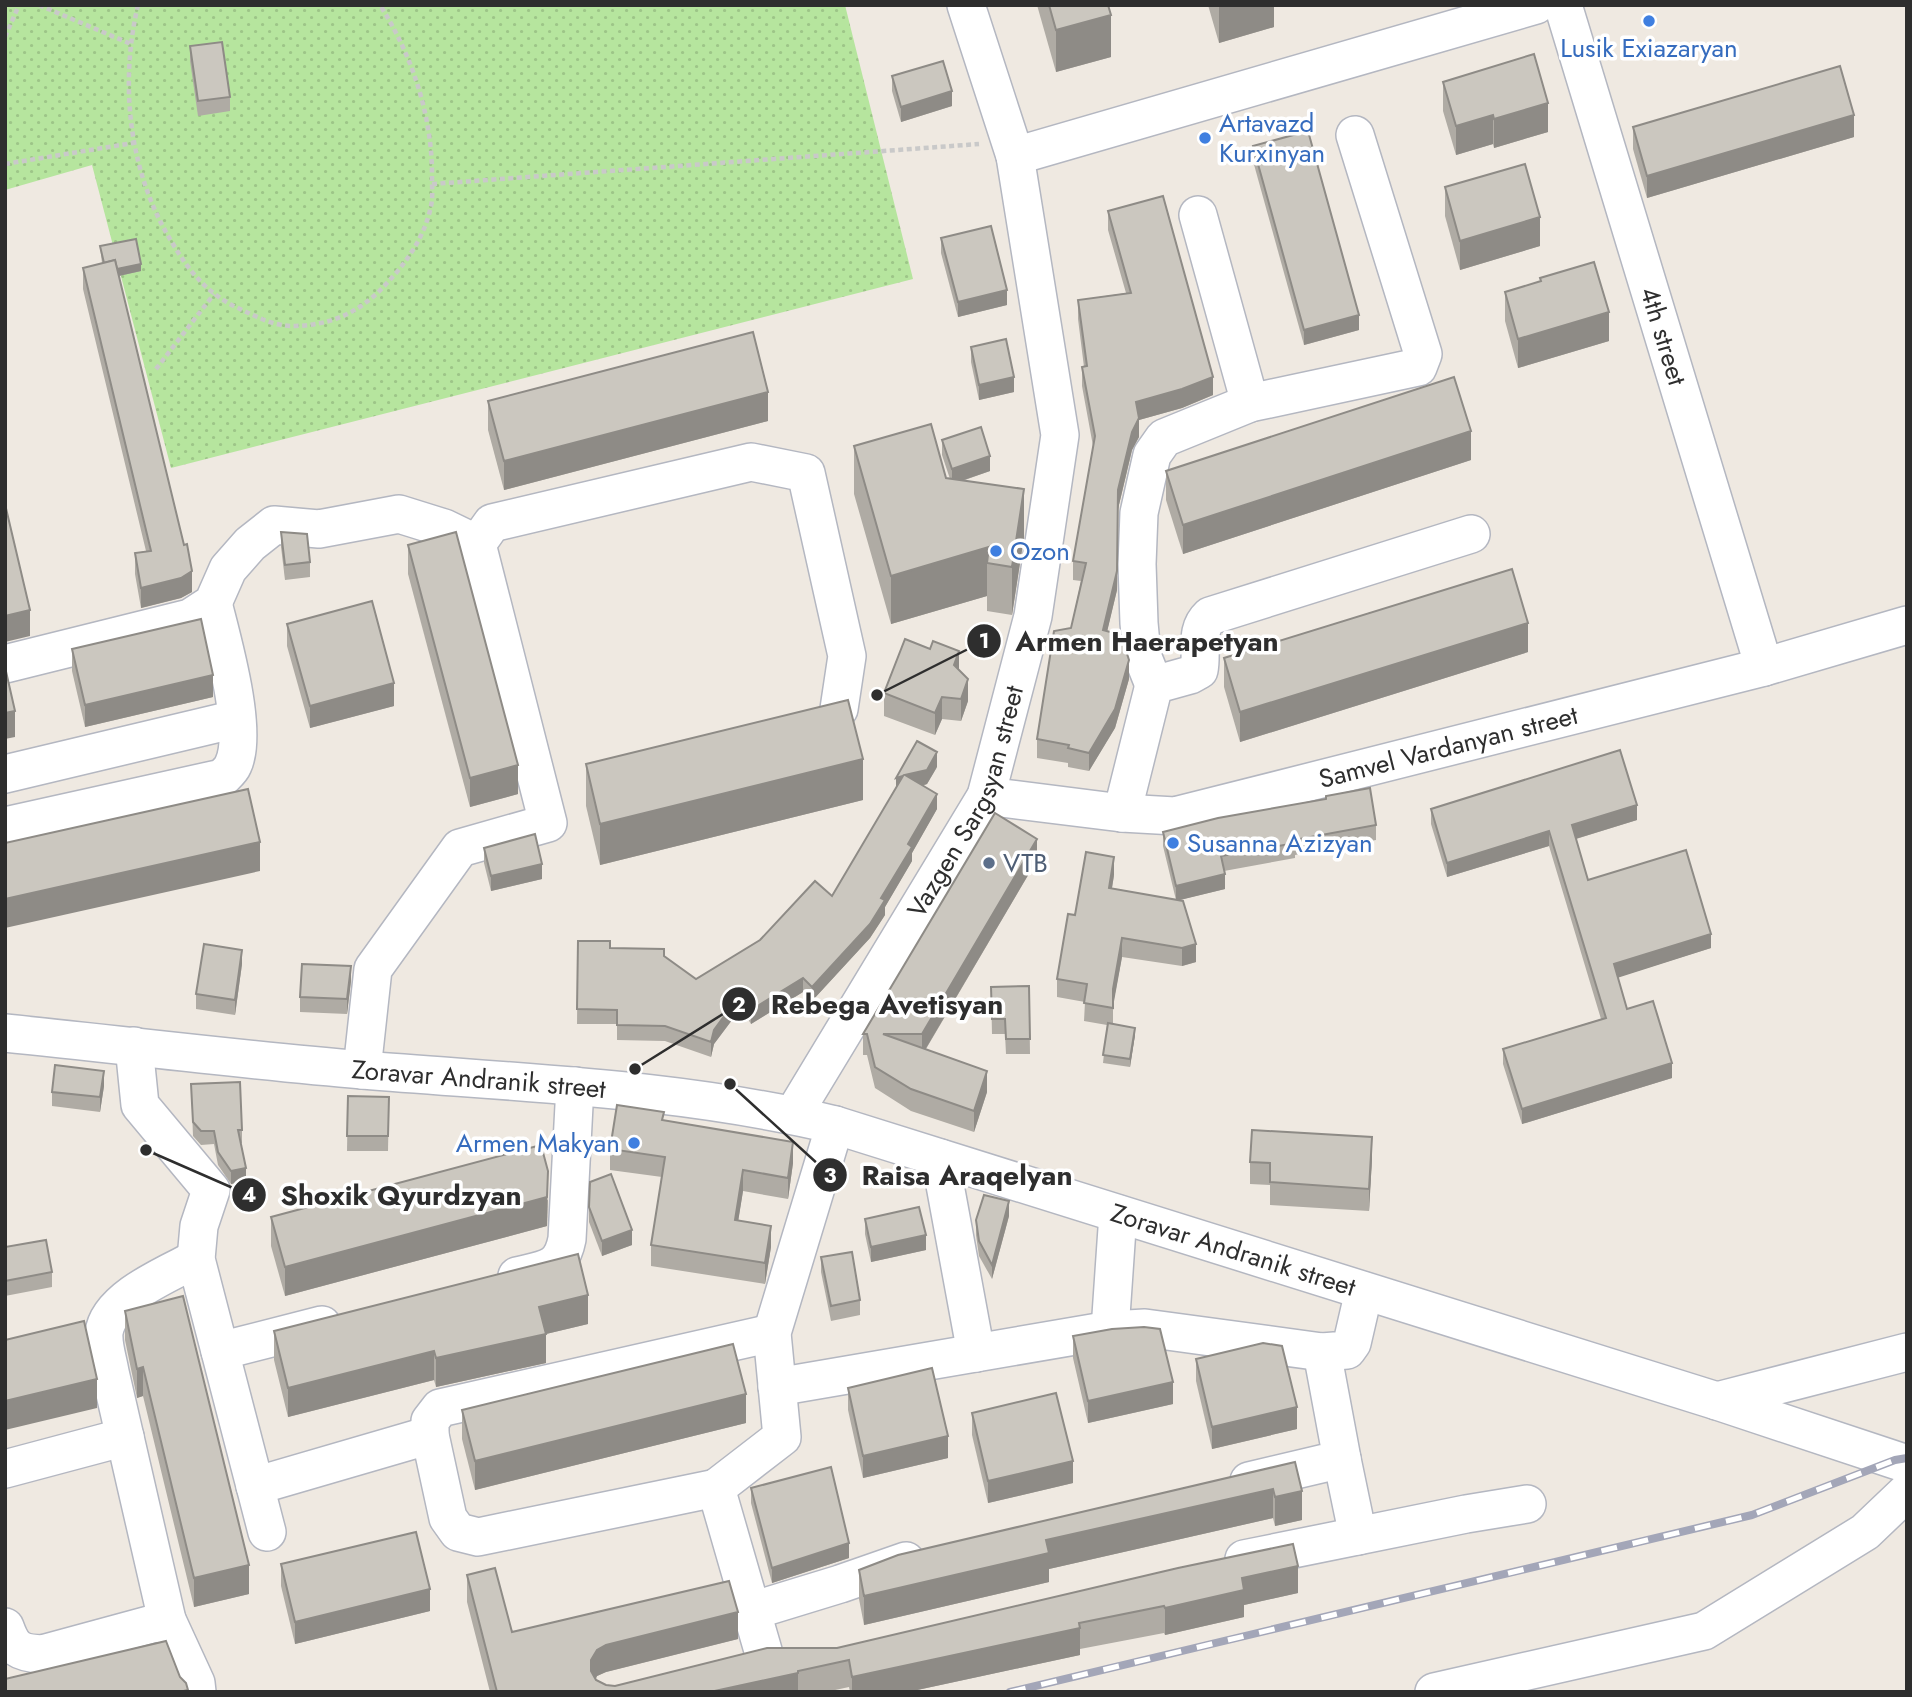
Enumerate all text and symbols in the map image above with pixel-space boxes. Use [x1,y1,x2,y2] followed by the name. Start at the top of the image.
[1641,13,1657,29] marker: Lusik Exiazaryan
[1560,29,1738,67] place label: Lusik Exiazaryan
[1219,104,1325,172] place label: Artavazd Kurxinyan
[1197,130,1213,146] marker: Artavazd Kurxinyan
[1631,282,1697,391] street label: 4th street
[1010,532,1070,570] place label: Ozon
[988,543,1004,559] marker: Ozon
[966,616,1292,665] callout: Armen Haerapetyan
[1014,621,1279,662] text: Armen Haerapetyan
[979,626,989,656] text: 1
[898,681,1033,925] street label: Vazgen Sargsyan street
[1315,696,1582,798] street label: Samvel Vardanyan street
[1187,824,1373,862] place label: Susanna Azizyan
[1165,835,1181,851] marker: Susanna Azizyan
[1003,844,1048,882] place label: VTB
[981,855,997,871] marker: VTB
[721,980,1017,1029] callout: Rebega Avetisyan
[771,984,1003,1025] text: Rebega Avetisyan
[732,990,746,1020] text: 2
[350,1050,608,1108] street label: Zoravar Andranik street
[456,1124,620,1162] place label: Armen Makyan
[626,1135,642,1151] marker: Armen Makyan
[813,1151,1087,1200] callout: Raisa Araqelyan
[861,1155,1073,1196] text: Raisa Araqelyan
[823,1161,837,1191] text: 3
[231,1170,535,1219] callout: Shoxik Qyurdzyan
[280,1175,522,1216] text: Shoxik Qyurdzyan
[242,1180,256,1210] text: 4
[1106,1193,1361,1306] street label: Zoravar Andranik street

